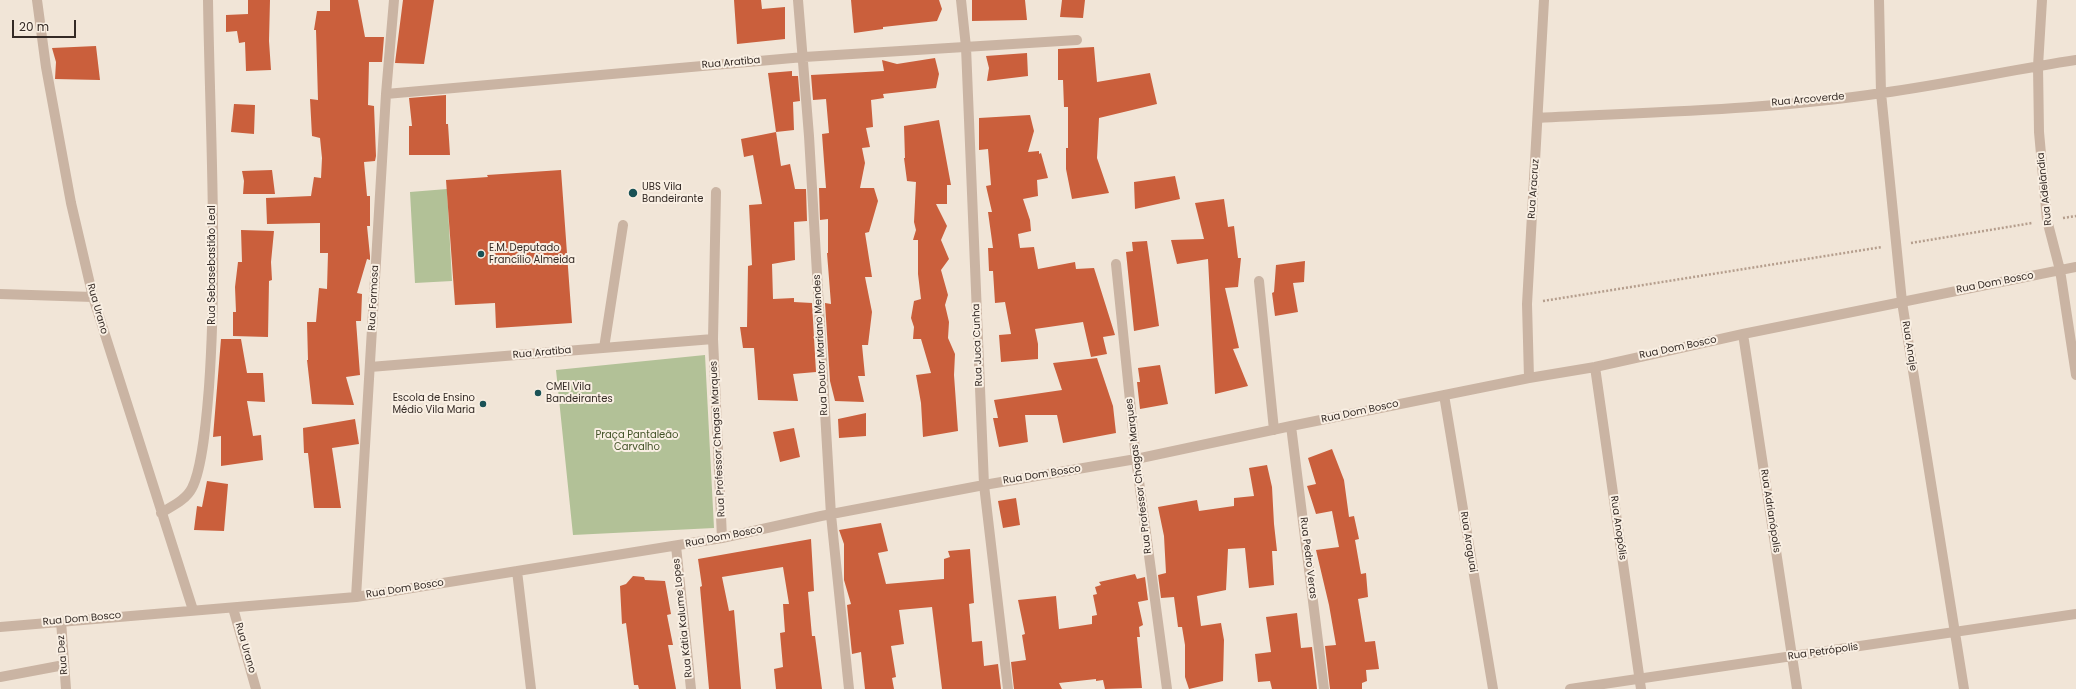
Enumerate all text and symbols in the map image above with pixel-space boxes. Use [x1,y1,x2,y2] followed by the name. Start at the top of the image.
[14,12,78,38] scale bar
[19,18,49,35] text: 20 m
[701,54,761,72] street label: Rua Aratiba
[1771,91,1845,109] street label: Rua Arcoverde
[2035,152,2055,226] street label: Rua Adelândia
[1526,159,1542,219] street label: Rua Aracruz
[642,181,703,204] place label: UBS Vila Bandeirante
[627,187,639,199] marker: UBS Vila Bandeirante
[206,205,218,325] street label: Rua Sebasebastião Leal
[489,242,575,266] place label: E.M. Deputado Francílio Almeida
[476,249,486,259] marker: E.M. Deputado Francílio Almeida
[366,265,382,331] street label: Rua Formosa
[1955,270,2035,296] street label: Rua Dom Bosco
[811,274,831,416] street label: Rua Doutor Mariano Mendes
[84,282,110,336] street label: Rua Urano
[971,303,985,387] street label: Rua Juca Cunha
[1899,320,1919,372] street label: Rua Anaje
[1638,334,1718,362] street label: Rua Dom Bosco
[512,344,572,362] street label: Rua Aratiba
[708,361,728,517] street label: Rua Professor Chagas Marques
[546,381,613,404] place label: CMEI Vila Bandeirantes
[533,388,543,398] marker: CMEI Vila Bandeirantes
[392,392,475,416] place label: Escola de Ensino Médio Vila Maria
[1124,398,1154,554] street label: Rua Professor Chagas Marques
[1320,398,1400,426] street label: Rua Dom Bosco
[478,399,488,409] marker: Escola de Ensino Médio Vila Maria
[596,429,678,452] park label: Praça Pantaleão Carvalho
[1002,463,1082,487] street label: Rua Dom Bosco
[1757,468,1783,554] street label: Rua Adrianópolis
[1608,495,1628,561] street label: Rua Anopólis
[1457,511,1479,573] street label: Rua Araguai
[1297,517,1319,599] street label: Rua Pedro Veras
[684,524,764,550] street label: Rua Dom Bosco
[671,558,695,678] street label: Rua Kátia Kalume Lopes
[365,577,445,601] street label: Rua Dom Bosco
[42,610,122,628] street label: Rua Dom Bosco
[232,621,258,675] street label: Rua Urano
[55,635,71,675] street label: Rua Dez
[1787,641,1859,663] street label: Rua Petrópolis

